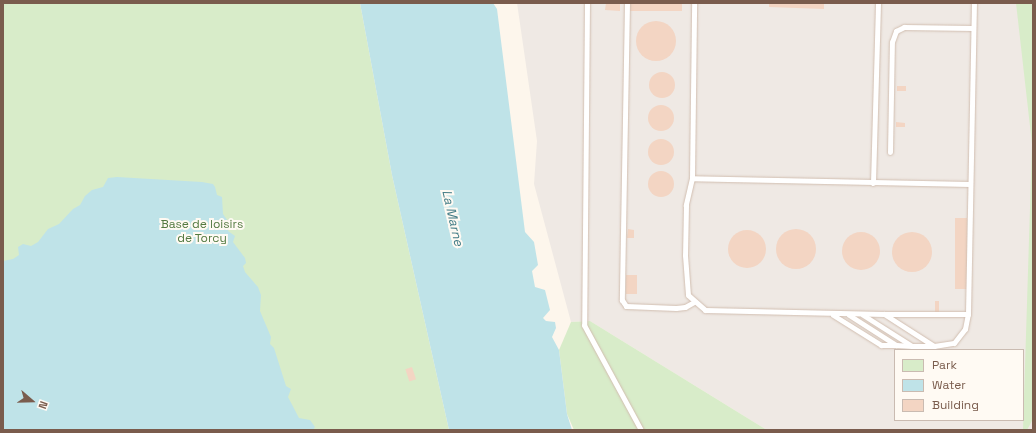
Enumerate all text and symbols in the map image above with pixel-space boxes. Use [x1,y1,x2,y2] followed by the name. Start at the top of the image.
[438,188,466,248] water label: La Marne
[161,218,243,246] park label: Base de loisirs de Torcy
[894,349,1024,421] legend
[932,357,957,373] text: Park
[932,377,966,393] text: Water
[12,381,52,421] north arrow
[932,397,979,413] text: Building
[35,399,51,411] text: N

